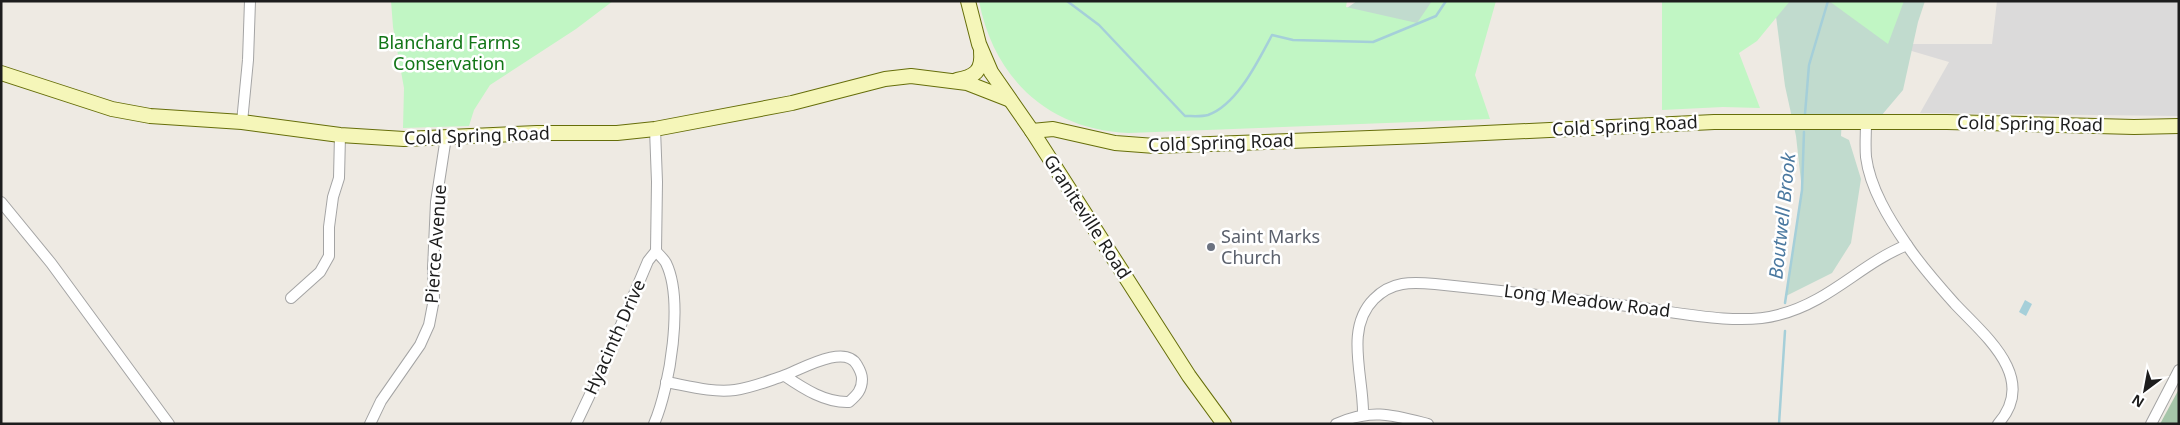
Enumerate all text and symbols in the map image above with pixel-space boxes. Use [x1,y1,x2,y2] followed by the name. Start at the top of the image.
[378,30,520,75] park label: Blanchard Farms Conservation
[1552,109,1698,141] street label: Cold Spring Road
[1957,110,2103,136] street label: Cold Spring Road
[404,120,550,150] street label: Cold Spring Road
[1148,127,1294,157] street label: Cold Spring Road
[1039,150,1137,283] street label: Graniteville Road
[1762,151,1802,280] water label: Boutwell Brook
[419,184,451,304] street label: Pierce Avenue
[1221,224,1320,269] place label: Saint Marks Church
[1205,241,1217,253] marker: Saint Marks Church
[578,275,650,398] street label: Hyacinth Drive
[1503,278,1672,322] street label: Long Meadow Road
[2120,365,2170,415] north arrow
[2128,390,2148,413] text: N

